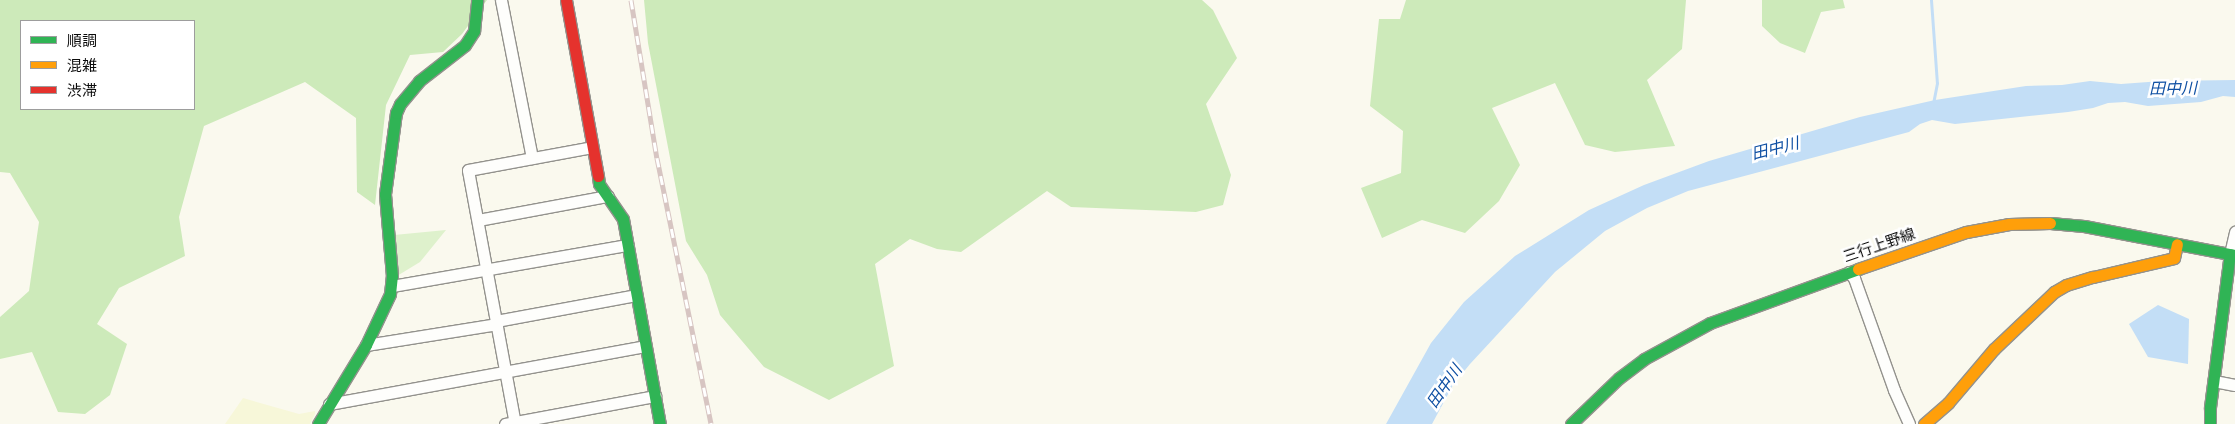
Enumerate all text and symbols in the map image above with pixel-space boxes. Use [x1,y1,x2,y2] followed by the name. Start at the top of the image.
[20,20,195,110] legend
[67,31,97,50] text: 順調
[67,56,97,75] text: 混雑
[2149,78,2197,98] water label: 田中川
[67,81,97,100] text: 渋滞
[1749,133,1801,163] water label: 田中川
[1841,224,1917,266] street label: 三行上野線
[1422,361,1466,411] water label: 田中川

